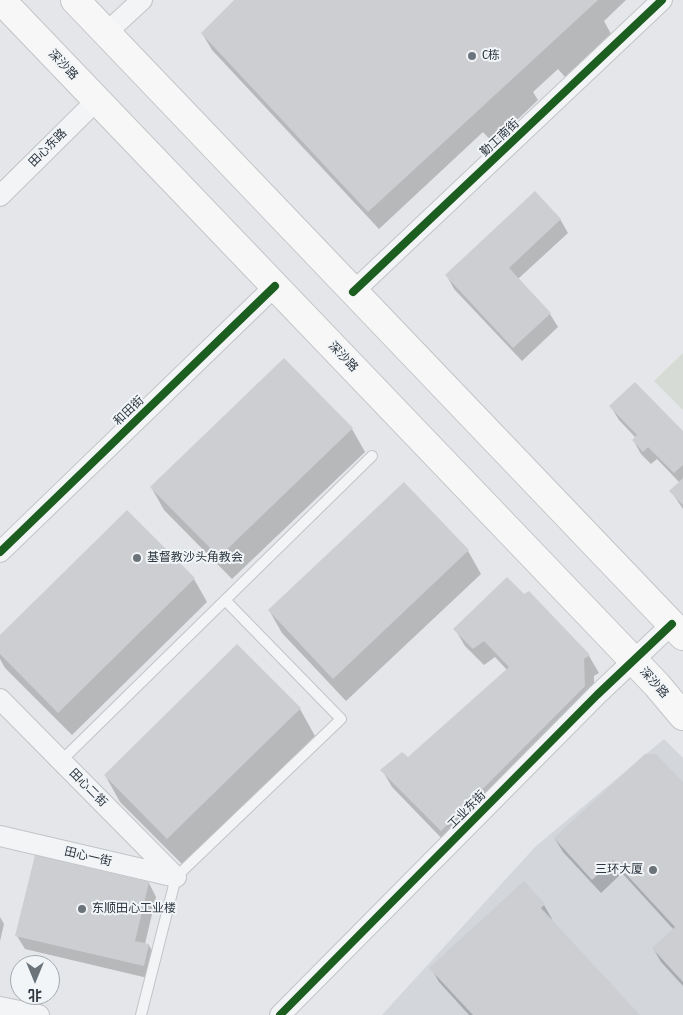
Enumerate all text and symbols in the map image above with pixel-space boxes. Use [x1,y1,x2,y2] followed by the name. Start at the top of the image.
[45,47,81,83] street label: 深沙路
[482,49,500,63] place label: C栋
[466,50,478,62] marker: C栋
[478,116,522,160] street label: 勤工南街
[26,126,70,170] street label: 田心东路
[325,339,361,375] street label: 深沙路
[111,393,147,429] street label: 和田街
[147,551,243,565] place label: 基督教沙头角教会
[131,552,143,564] marker: 基督教沙头角教会
[637,665,671,701] street label: 深沙路
[66,766,110,810] street label: 田心二街
[445,788,489,832] street label: 工业东街
[63,845,113,869] street label: 田心一街
[595,863,643,877] place label: 三环大厦
[647,864,659,876] marker: 三环大厦
[92,902,176,916] place label: 东顺田心工业楼
[76,903,88,915] marker: 东顺田心工业楼
[10,955,60,1005] north arrow
[28,986,42,1003] text: 北

